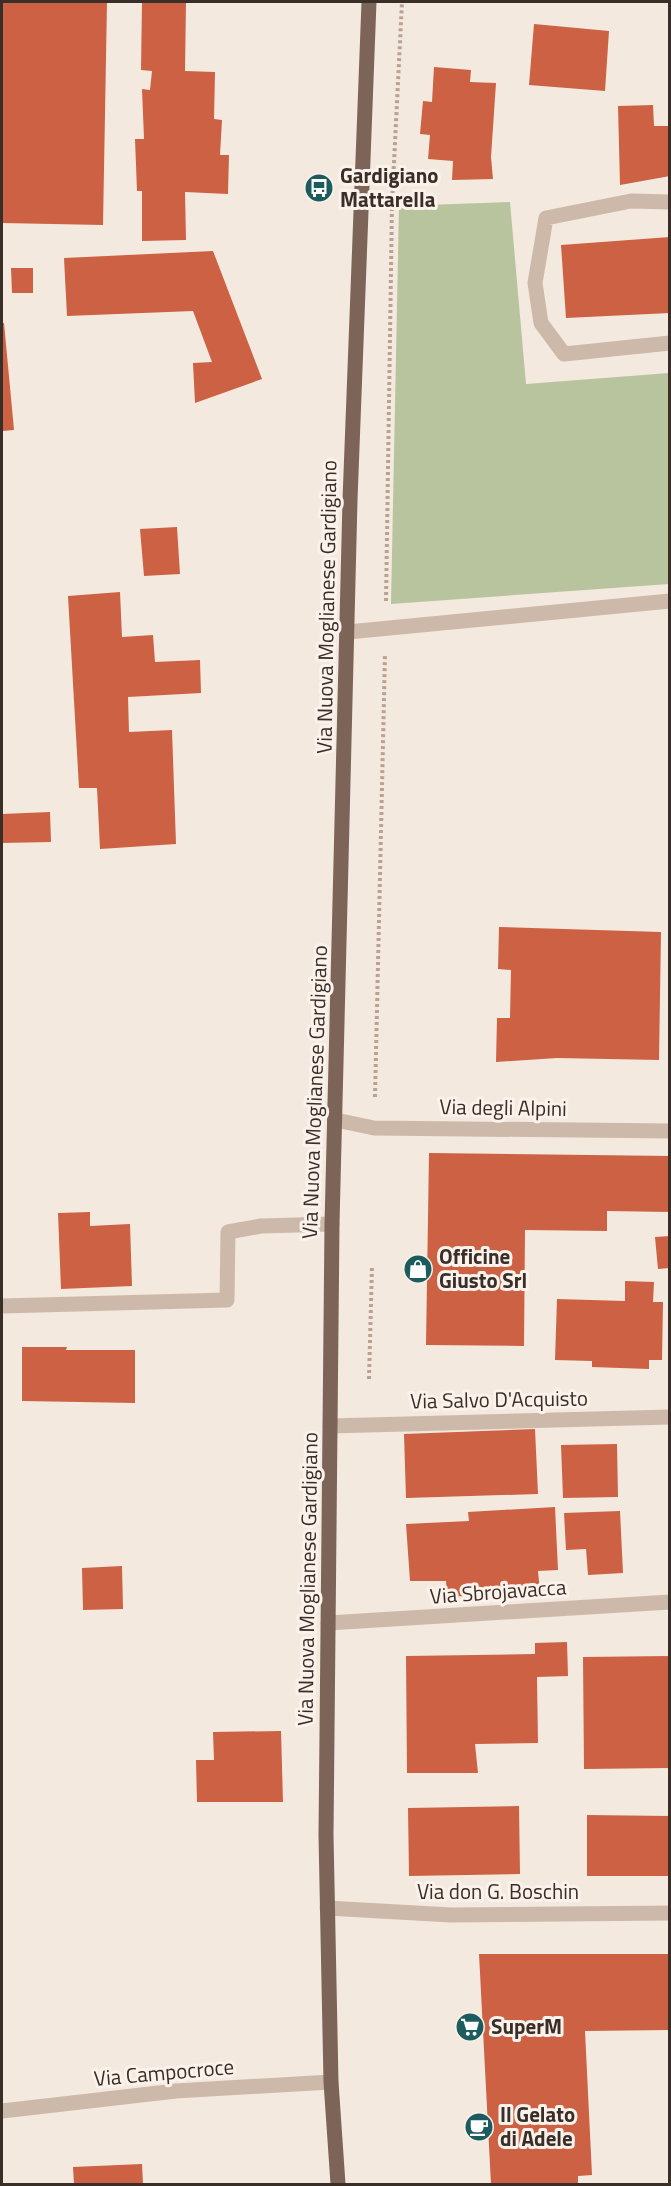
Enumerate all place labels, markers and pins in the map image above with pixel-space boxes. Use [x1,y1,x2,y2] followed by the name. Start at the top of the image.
[340,159,438,215] place label: Gardigiano Mattarella
[303,172,335,204] bus stop icon: Gardigiano Mattarella
[439,1240,527,1296] place label: Officine Giusto Srl
[402,1253,434,1285] shop icon: Officine Giusto Srl
[491,2010,562,2042] place label: SuperM
[454,2011,486,2043] supermarket icon: SuperM
[500,2098,575,2154] place label: Il Gelato di Adele
[463,2111,495,2143] cafe icon: Il Gelato di Adele

